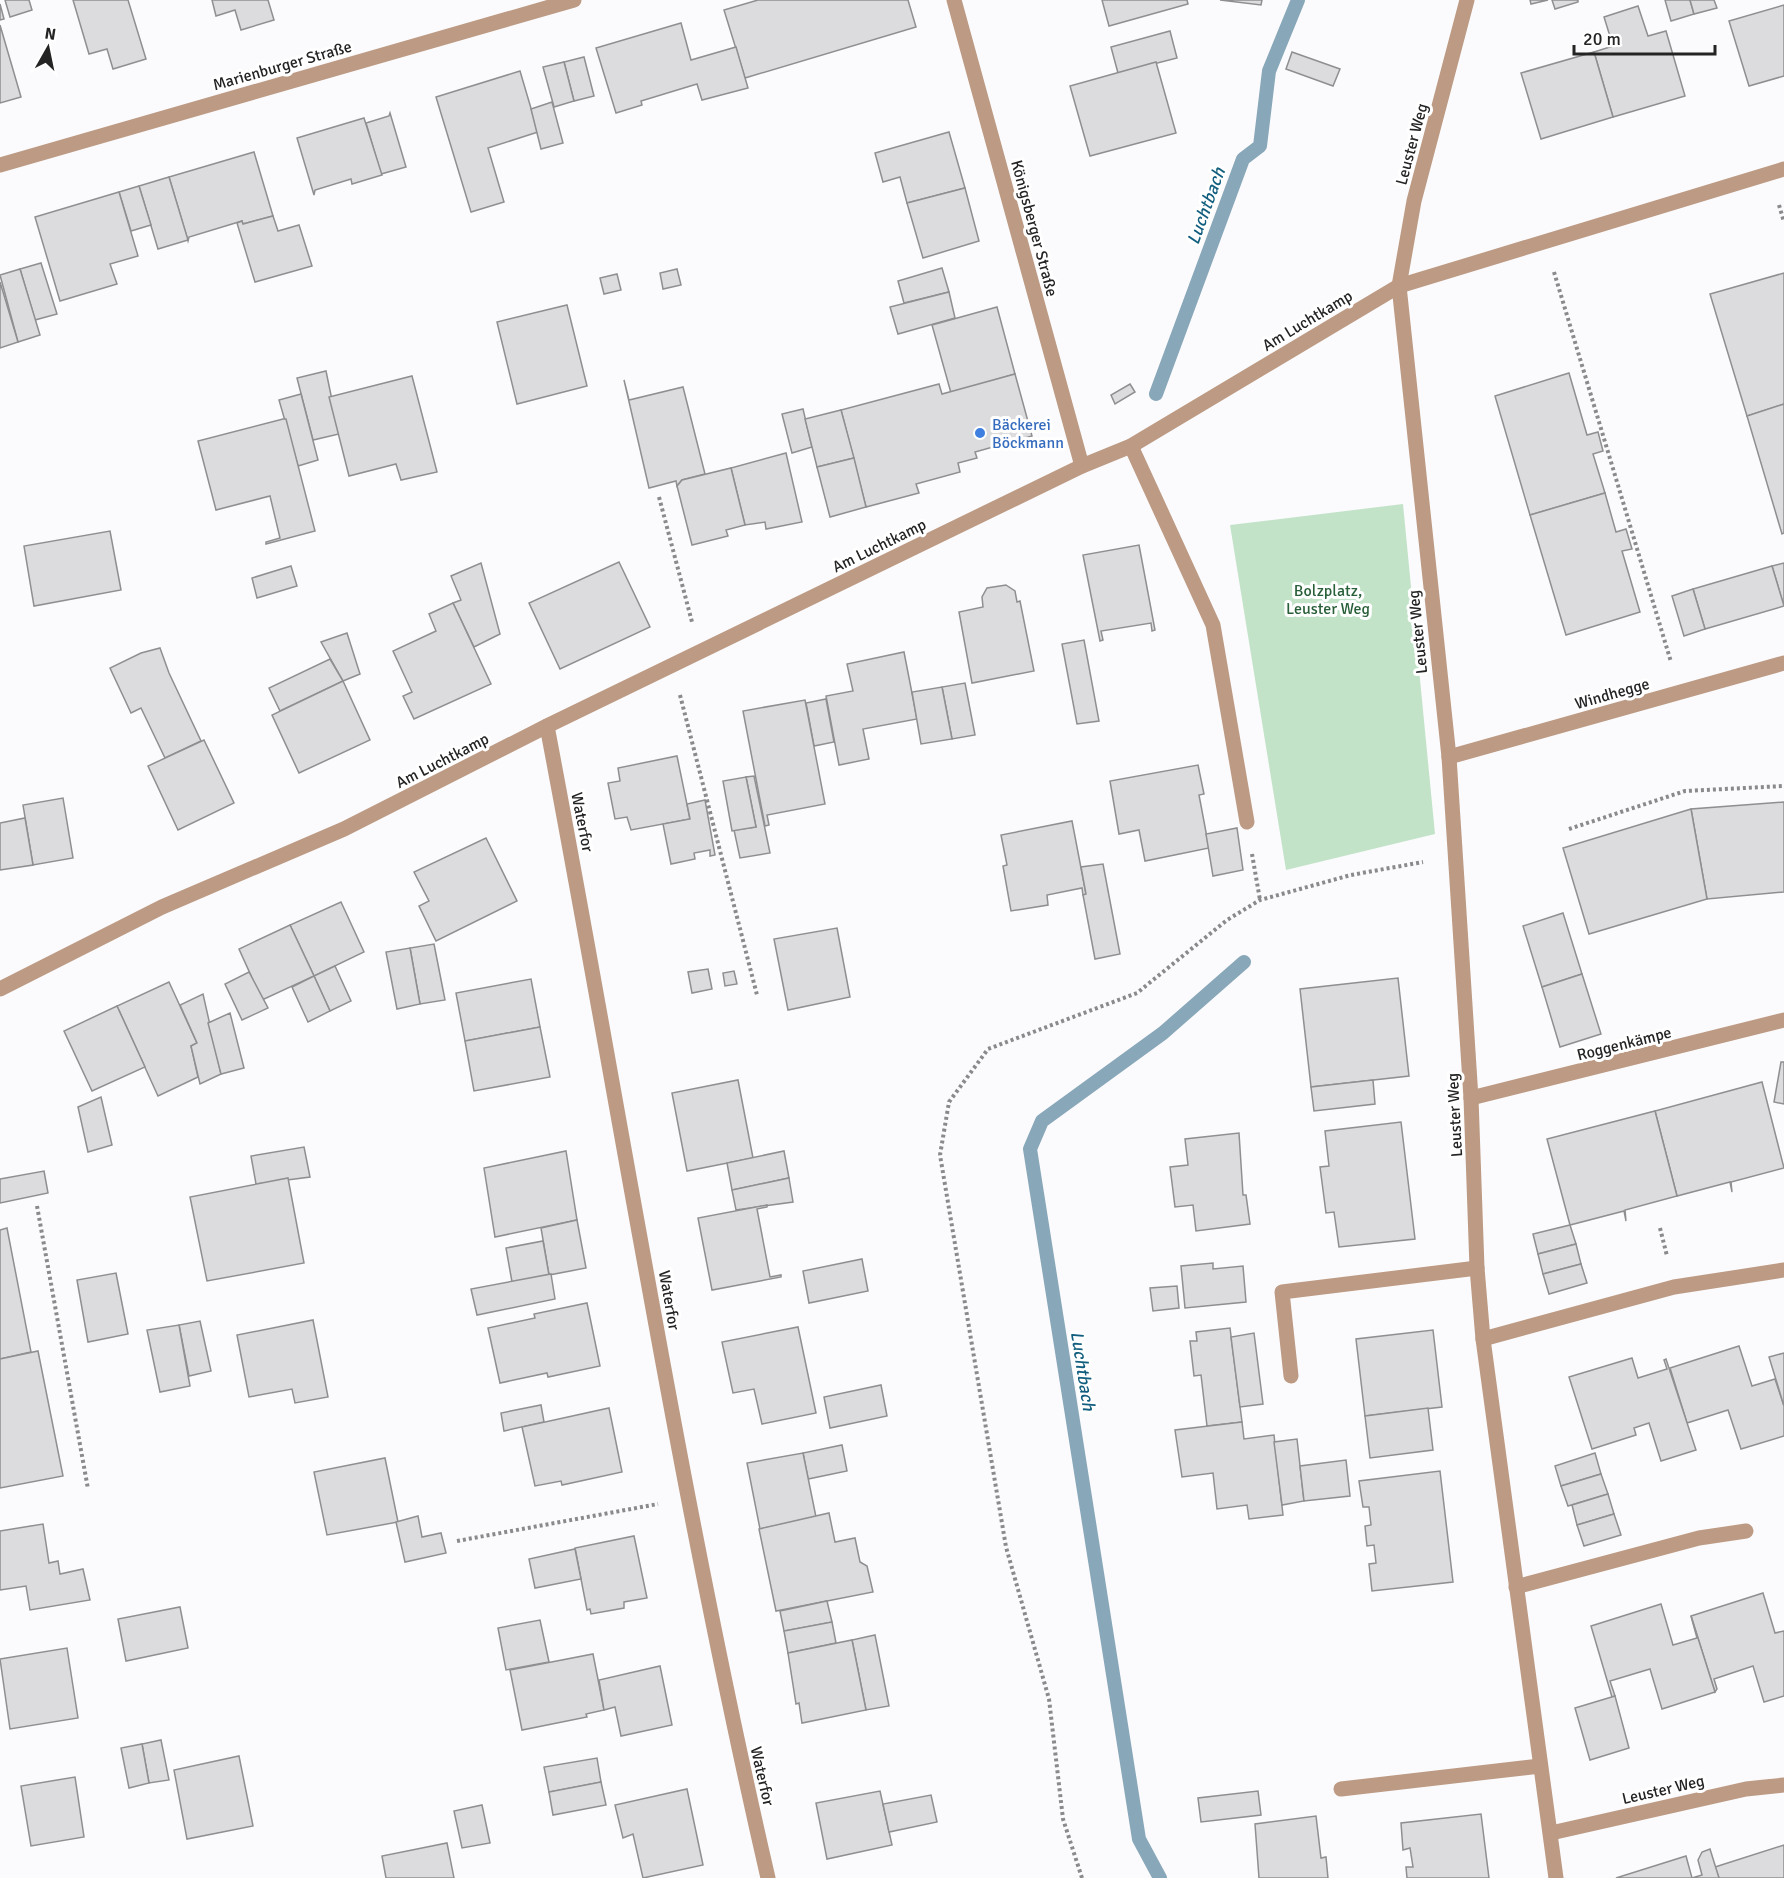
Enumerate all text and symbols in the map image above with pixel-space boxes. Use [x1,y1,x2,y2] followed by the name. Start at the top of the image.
[18,18,78,78] north arrow
[1574,18,1715,56] scale bar
[43,23,57,45] text: N
[1583,28,1621,50] text: 20 m
[211,37,354,95] street label: Marienburger Straße
[1391,101,1432,187] street label: Leuster Weg
[1006,158,1062,299] street label: Königsberger Straße
[1182,163,1230,247] water label: Luchtbach
[1259,286,1356,356] street label: Am Luchtkamp
[992,415,1064,453] place label: Bäckerei Böckmann
[973,426,987,440] marker: Bäckerei Böckmann
[829,515,930,577] street label: Am Luchtkamp
[1286,581,1370,619] park label: Bolzplatz, Leuster Weg
[1404,589,1432,675] street label: Leuster Weg
[1573,674,1652,714] street label: Windhegge
[392,729,492,793] street label: Am Luchtkamp
[566,791,598,854] street label: Waterfor
[1575,1023,1674,1065] street label: Roggenkämpe
[1443,1072,1467,1157] street label: Leuster Weg
[654,1269,684,1332] street label: Waterfor
[1066,1330,1100,1414] water label: Luchtbach
[746,1745,779,1808] street label: Waterfor
[1620,1771,1706,1809] street label: Leuster Weg

